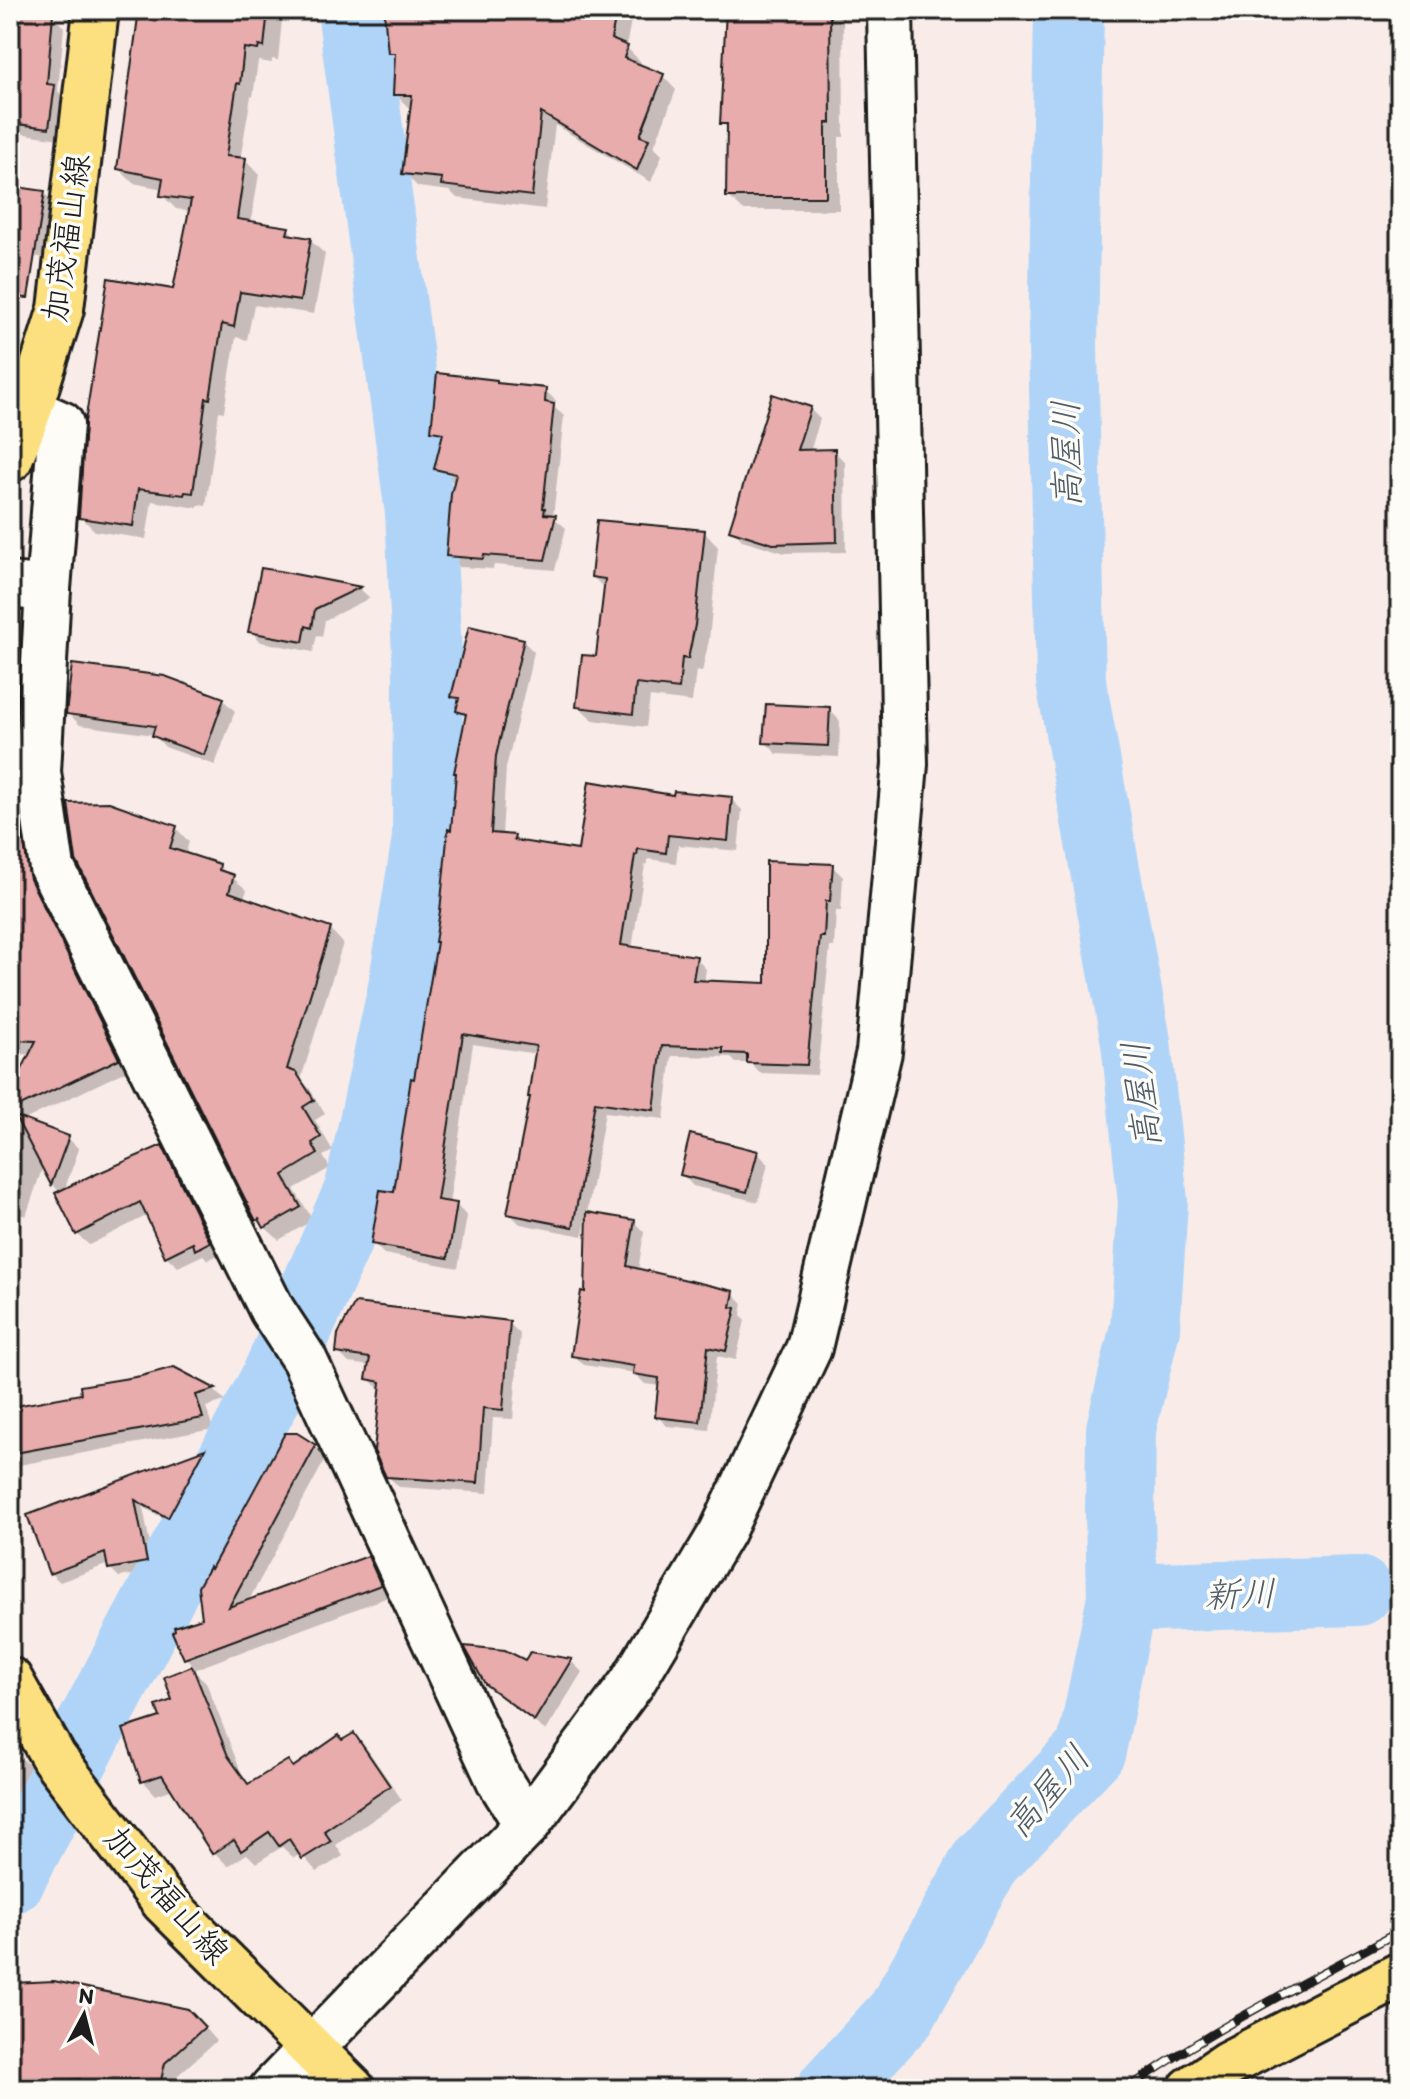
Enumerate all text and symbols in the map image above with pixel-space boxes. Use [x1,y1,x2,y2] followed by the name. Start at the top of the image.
[34,151,98,325] street label: 加茂福山線
[1044,400,1088,508] water label: 高屋川
[1113,1039,1169,1151] water label: 高屋川
[1203,1571,1277,1617] water label: 新川
[995,1736,1099,1846] water label: 高屋川
[96,1817,238,1973] street label: 加茂福山線
[44,1975,124,2055] north arrow
[77,1981,95,2010] text: N

